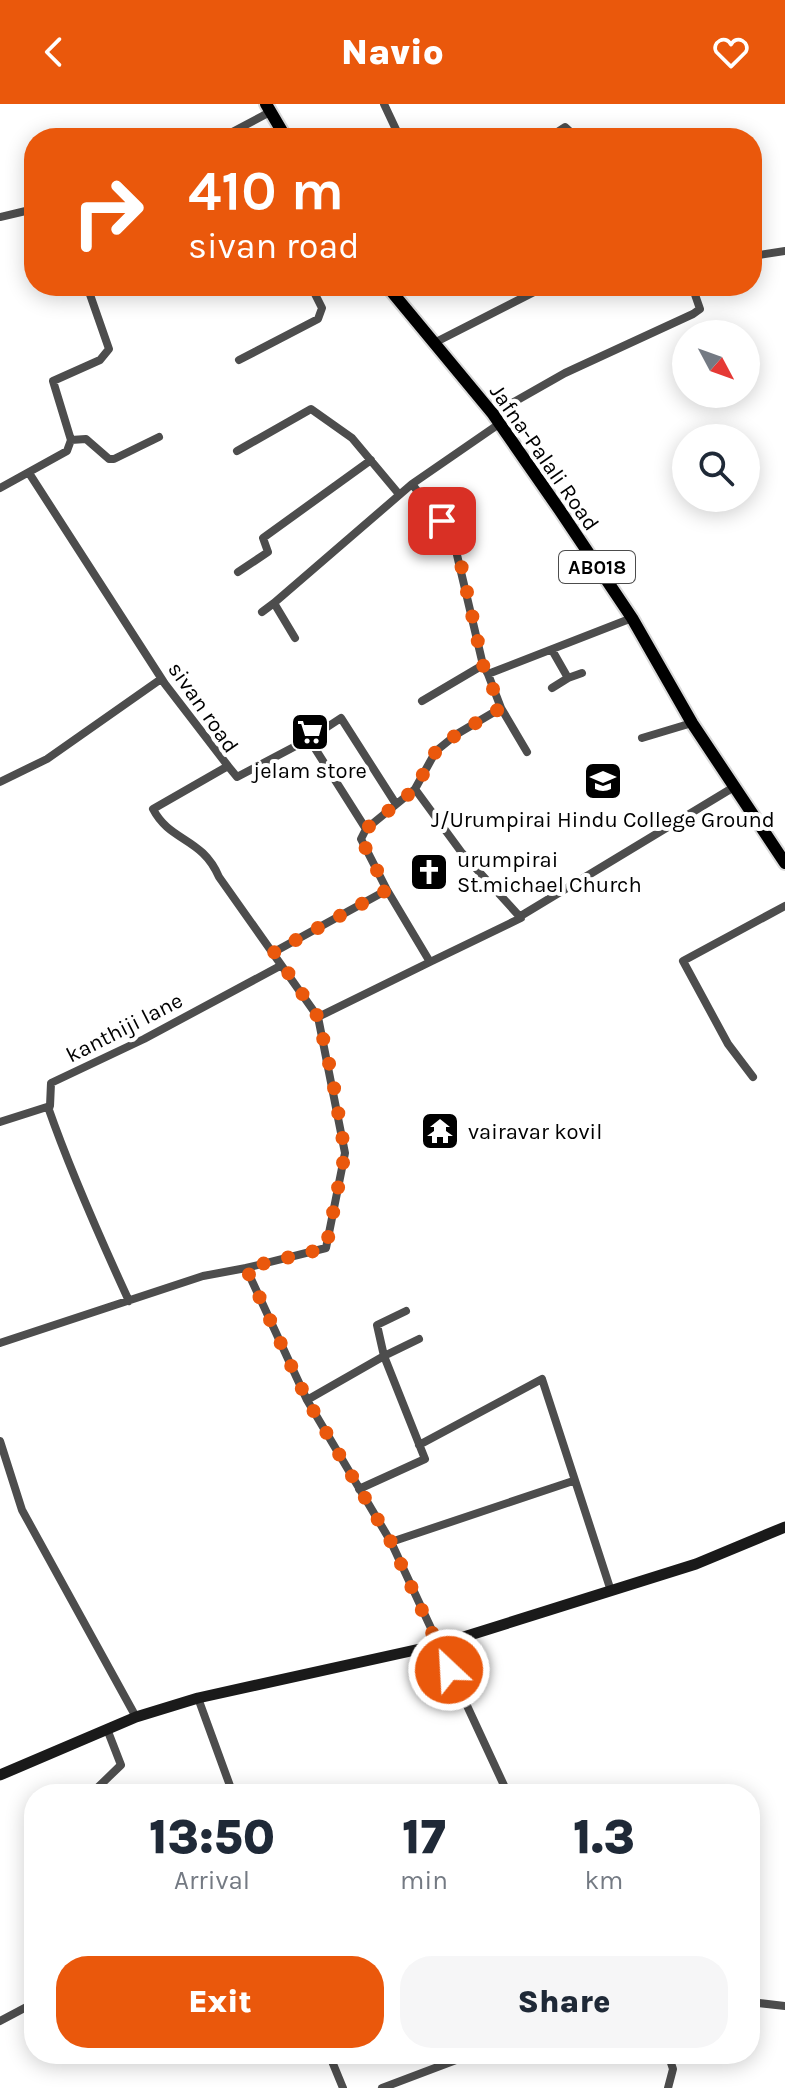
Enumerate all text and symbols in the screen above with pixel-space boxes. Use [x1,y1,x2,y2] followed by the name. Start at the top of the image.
[32,30,76,74] icon: back
[709,30,753,74] icon: heart
[341,31,444,73] text: Navio
[188,158,344,223] text: 410 m
[56,160,160,264] icon: right
[188,225,360,267] text: sivan road
[672,320,760,408] north arrow
[672,320,760,512] map controls
[484,379,604,536] street label: Jafna-Palali Road
[672,424,760,512] button: search
[408,487,476,555] pin
[420,499,464,543] icon: arrive
[559,551,635,583] road number: AB018
[162,657,244,758] street label: sivan road
[289,711,331,753] supermarket icon: jelam store
[251,758,367,784] place label: jelam store
[582,760,624,802] school or university icon: J/Urumpirai Hindu College Ground
[431,807,775,833] place label: J/Urumpirai Hindu College Ground
[457,847,642,898] place label: urumpirai St.michael Church
[408,851,450,893] church icon: urumpirai St.michael Church
[62,987,187,1068] street label: kanthiji lane
[419,1110,461,1152] temple icon: vairavar kovil
[468,1119,602,1145] place label: vairavar kovil
[407,1628,491,1712] position arrow
[149,1809,275,1865] text: 13:50
[402,1809,446,1865] text: 17
[573,1809,635,1865] text: 1.3
[174,1865,250,1896] text: Arrival
[400,1865,448,1896] text: min
[584,1865,623,1896] text: km
[56,1956,384,2048] button: Exit
[400,1956,728,2048] button: Share

